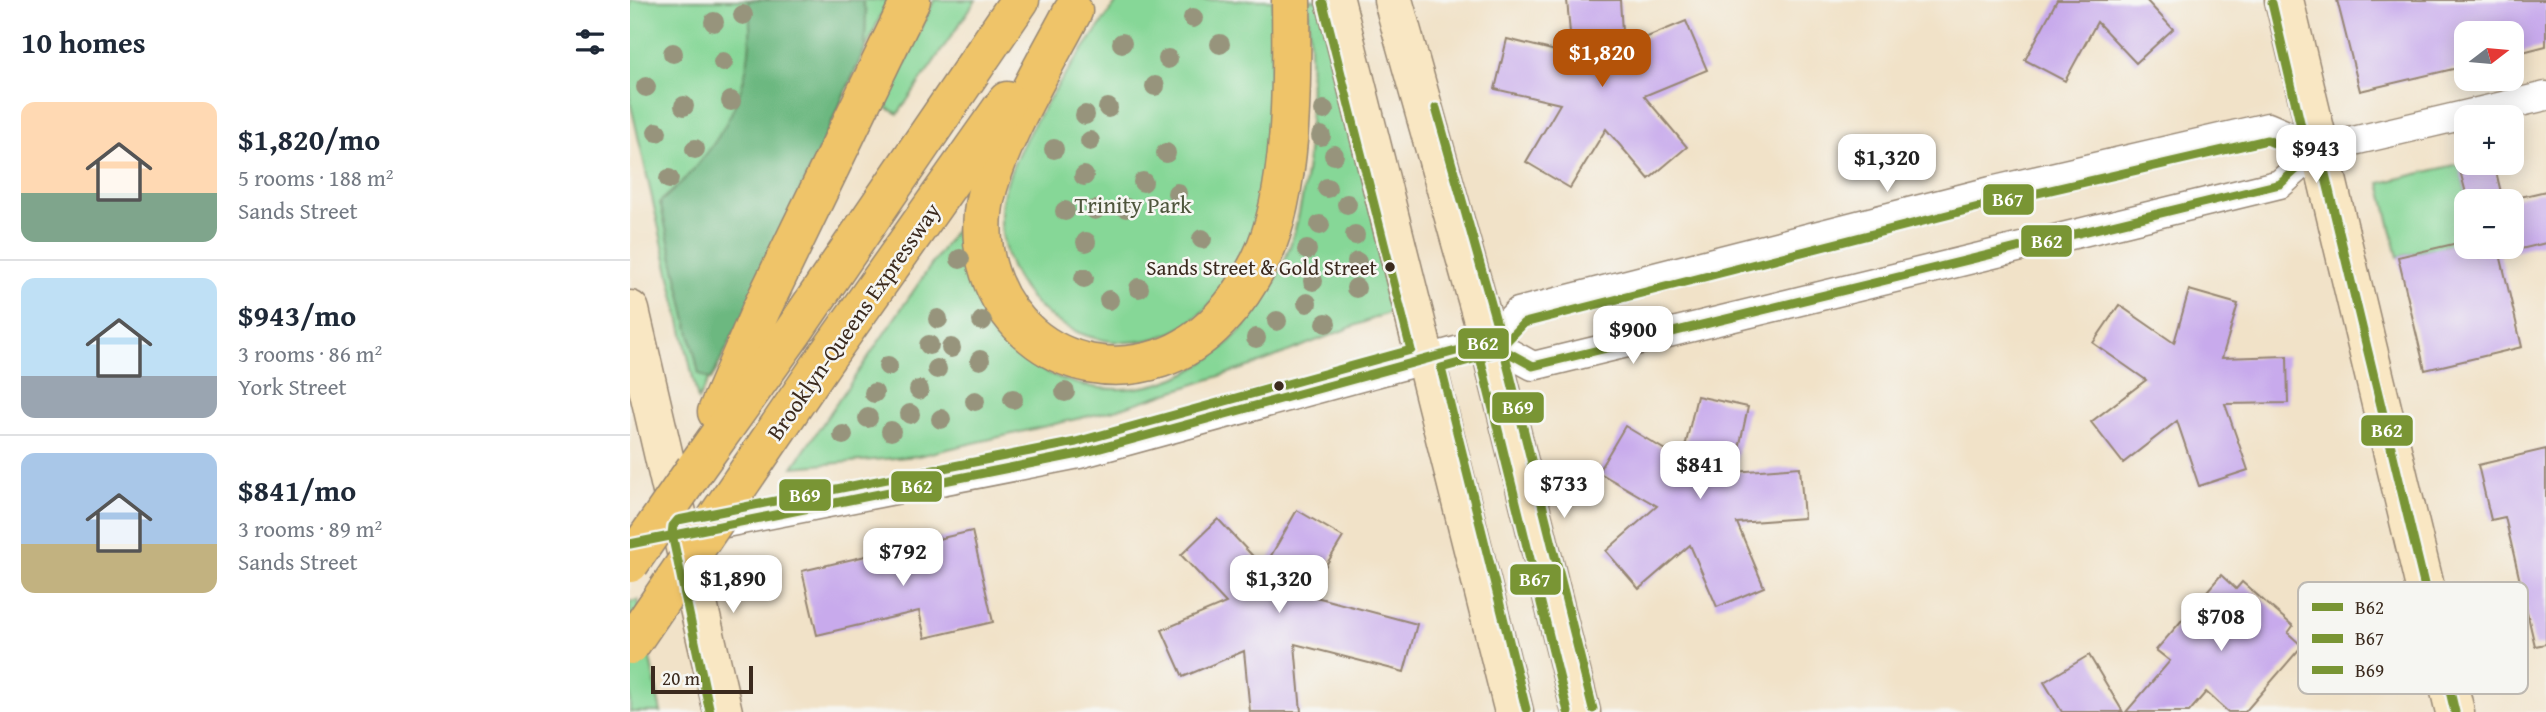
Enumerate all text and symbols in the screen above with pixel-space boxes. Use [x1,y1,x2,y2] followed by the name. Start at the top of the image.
[21,20,146,64] text: 10 homes
[2454,21,2524,91] north arrow
[2454,21,2524,259] map controls
[571,23,609,61] icon: filters
[1545,29,1659,89] pin: $1,820
[1569,35,1635,68] text: $1,820
[2454,105,2524,175] button: +
[238,117,380,161] text: $1,820/mo
[2275,125,2357,185] pin: $943
[77,130,161,214] icon: home
[2292,131,2340,164] text: $943
[1830,134,1944,194] pin: $1,320
[1854,140,1920,173] text: $1,320
[238,161,393,194] text: 5 rooms · 188 m²
[1982,183,2035,216] line badge: B67
[1992,185,2024,213] text: B67
[1074,188,1192,221] park label: Trinity Park
[2454,189,2524,259] button: −
[238,194,358,227] text: Sands Street
[758,195,948,447] street label: Brooklyn-Queens Expressway
[2020,224,2073,258] line badge: B62
[2031,227,2063,255] text: B62
[1146,252,1378,283] place label: Sands Street & Gold Street
[1383,260,1397,274] marker: Sands Street & Gold Street
[238,293,356,337] text: $943/mo
[77,306,161,390] icon: home
[1592,306,1674,366] pin: $900
[1609,312,1657,345] text: $900
[1457,327,1510,360] line badge: B62
[1467,329,1499,357] text: B62
[238,337,382,370] text: 3 rooms · 86 m²
[238,370,347,403] text: York Street
[1272,379,1286,393] unlabelled marker
[1491,391,1545,424] line badge: B69
[1502,393,1534,421] text: B69
[2360,414,2414,447] line badge: B62
[2371,416,2403,444] text: B62
[1659,442,1741,501] pin: $841
[1676,447,1724,480] text: $841
[1523,461,1605,520] pin: $733
[1540,466,1588,499] text: $733
[238,468,356,512] text: $841/mo
[890,470,943,503] line badge: B62
[901,472,933,500] text: B62
[778,478,832,512] line badge: B69
[77,481,161,565] icon: home
[789,481,821,509] text: B69
[238,512,382,545] text: 3 rooms · 89 m²
[862,528,944,588] pin: $792
[879,534,927,567] text: $792
[238,545,358,578] text: Sands Street
[676,556,790,615] pin: $1,890
[1222,556,1336,615] pin: $1,320
[700,561,766,594] text: $1,890
[1246,561,1312,594] text: $1,320
[1509,563,1562,596] line badge: B67
[1519,565,1551,593] text: B67
[2298,582,2528,694] legend
[2355,593,2384,621] text: B62
[2180,594,2262,653] pin: $708
[2197,599,2245,632] text: $708
[2355,624,2384,652] text: B67
[2355,656,2384,684] text: B69
[651,663,752,695] scale bar
[662,664,700,692] text: 20 m

